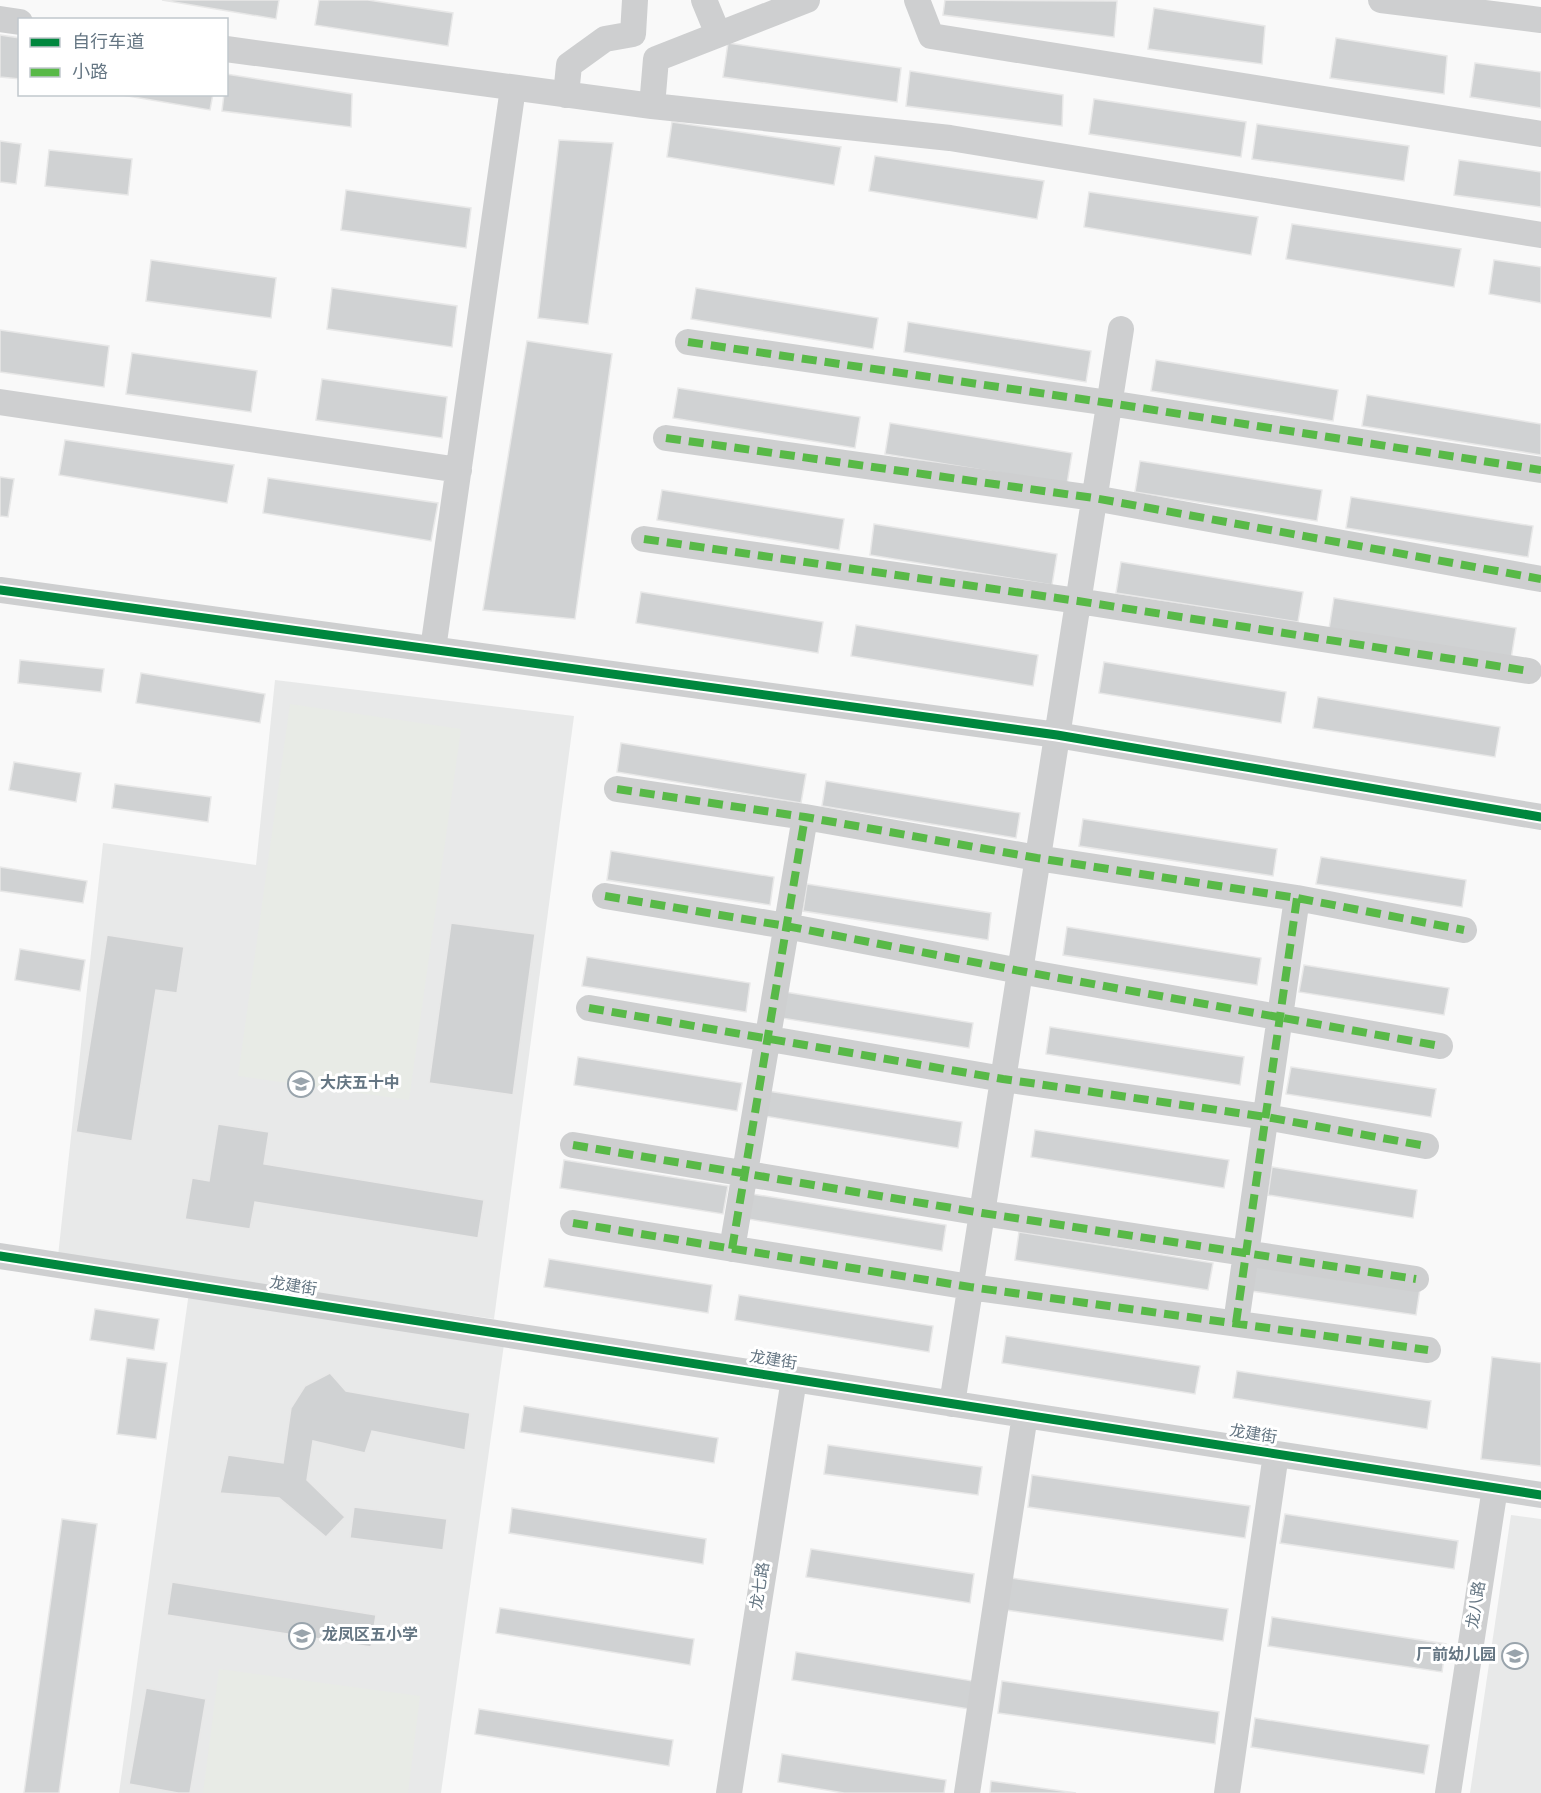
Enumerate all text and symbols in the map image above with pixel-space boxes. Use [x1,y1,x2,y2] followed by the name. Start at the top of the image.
[18,18,228,96] legend
[72,32,144,55] text: 自行车道
[72,62,108,85] text: 小路
[286,1069,316,1099] school or university icon: 大庆五十中
[320,1074,400,1094] place label: 大庆五十中
[268,1273,318,1301] street label: 龙建街
[748,1347,798,1375] street label: 龙建街
[1228,1421,1278,1449] street label: 龙建街
[747,1561,775,1611] street label: 龙七路
[1463,1580,1491,1630] street label: 龙八路
[287,1621,317,1651] school or university icon: 龙凤区五小学
[322,1625,418,1646] place label: 龙凤区五小学
[1500,1641,1530,1671] school or university icon: 厂前幼儿园
[1416,1645,1496,1666] place label: 厂前幼儿园

